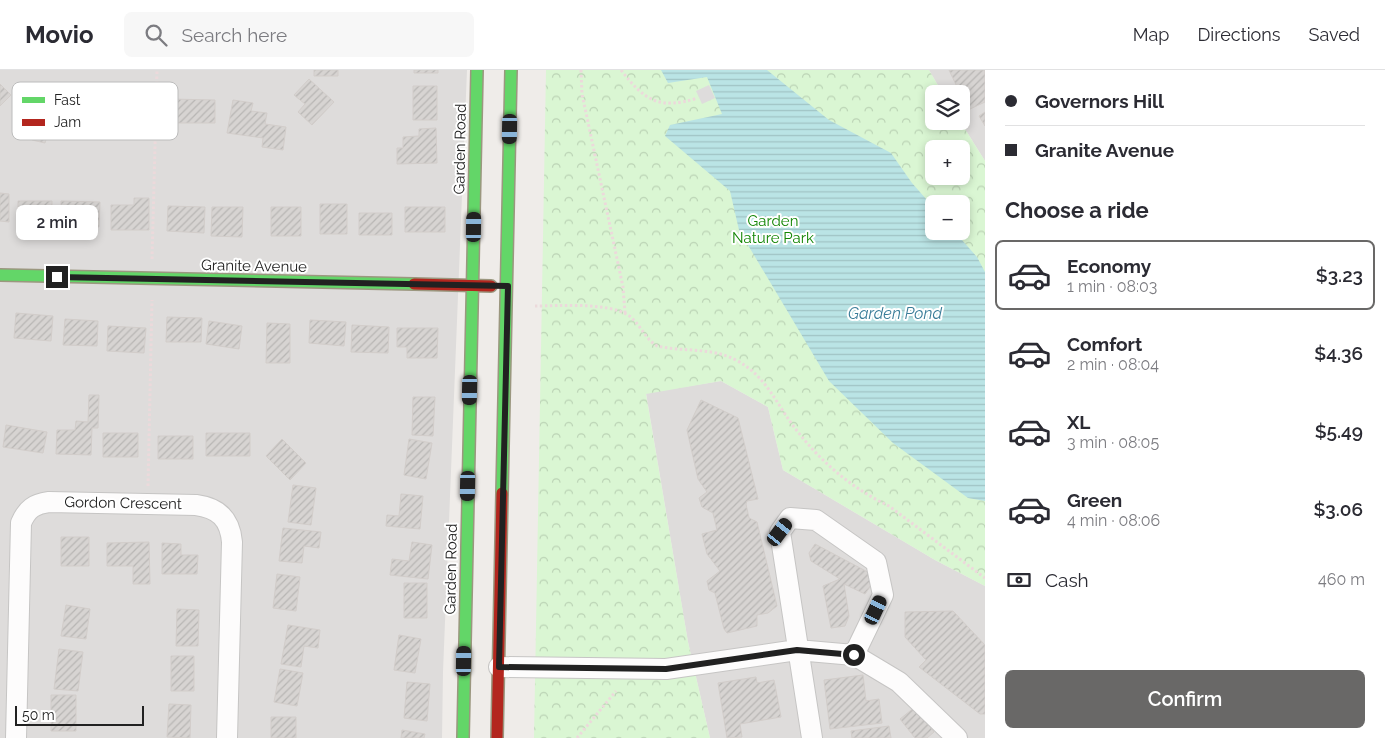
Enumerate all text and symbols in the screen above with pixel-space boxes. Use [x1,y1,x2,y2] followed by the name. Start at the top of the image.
[124,12,474,57] search box
[25,20,94,49] text: Movio
[142,21,170,49] icon: search
[182,24,287,46] text: Search here
[1133,24,1169,45] text: Map
[1197,24,1281,45] text: Directions
[1309,24,1360,45] text: Saved
[12,82,178,140] legend
[925,85,970,240] map controls
[925,85,970,130] button: layers
[1035,90,1164,112] text: Governors Hill
[54,92,81,108] text: Fast
[450,104,470,194] street label: Garden Road
[54,114,81,130] text: Jam
[502,114,517,144] car
[1035,139,1174,161] text: Granite Avenue
[925,140,970,185] button: +
[925,195,970,240] button: −
[1005,197,1149,223] text: Choose a ride
[16,204,98,240] callout: 2 min
[466,212,481,242] car
[732,212,814,247] park label: Garden Nature Park
[37,213,78,232] text: 2 min
[1007,253,1052,298] icon: car
[1067,255,1151,277] text: Economy
[201,256,307,276] street label: Granite Avenue
[1316,264,1363,286] text: $3.23
[46,266,68,288] route end
[1067,277,1157,296] text: 1 min · 08:03
[848,304,942,323] water label: Garden Pond
[1007,331,1052,376] icon: car
[1067,333,1142,355] text: Comfort
[1314,342,1363,364] text: $4.36
[1067,355,1159,374] text: 2 min · 08:04
[462,375,477,405] car
[1007,409,1052,454] icon: car
[1067,411,1090,433] text: XL
[1315,420,1363,442] text: $5.49
[1067,433,1159,452] text: 3 min · 08:05
[460,471,475,501] car
[1007,487,1052,532] icon: car
[1067,489,1122,511] text: Green
[64,493,182,513] street label: Gordon Crescent
[1313,498,1363,520] text: $3.06
[1067,511,1160,530] text: 4 min · 08:06
[764,516,795,548] car
[441,524,461,614] street label: Garden Road
[1005,566,1033,594] icon: cash
[1045,569,1089,591] text: Cash
[1318,570,1365,589] text: 460 m
[862,593,889,627] car
[843,644,865,666] route start
[456,646,471,676] car
[1005,670,1365,728] button: Confirm
[15,703,144,726] scale bar
[22,707,55,723] text: 50 m

